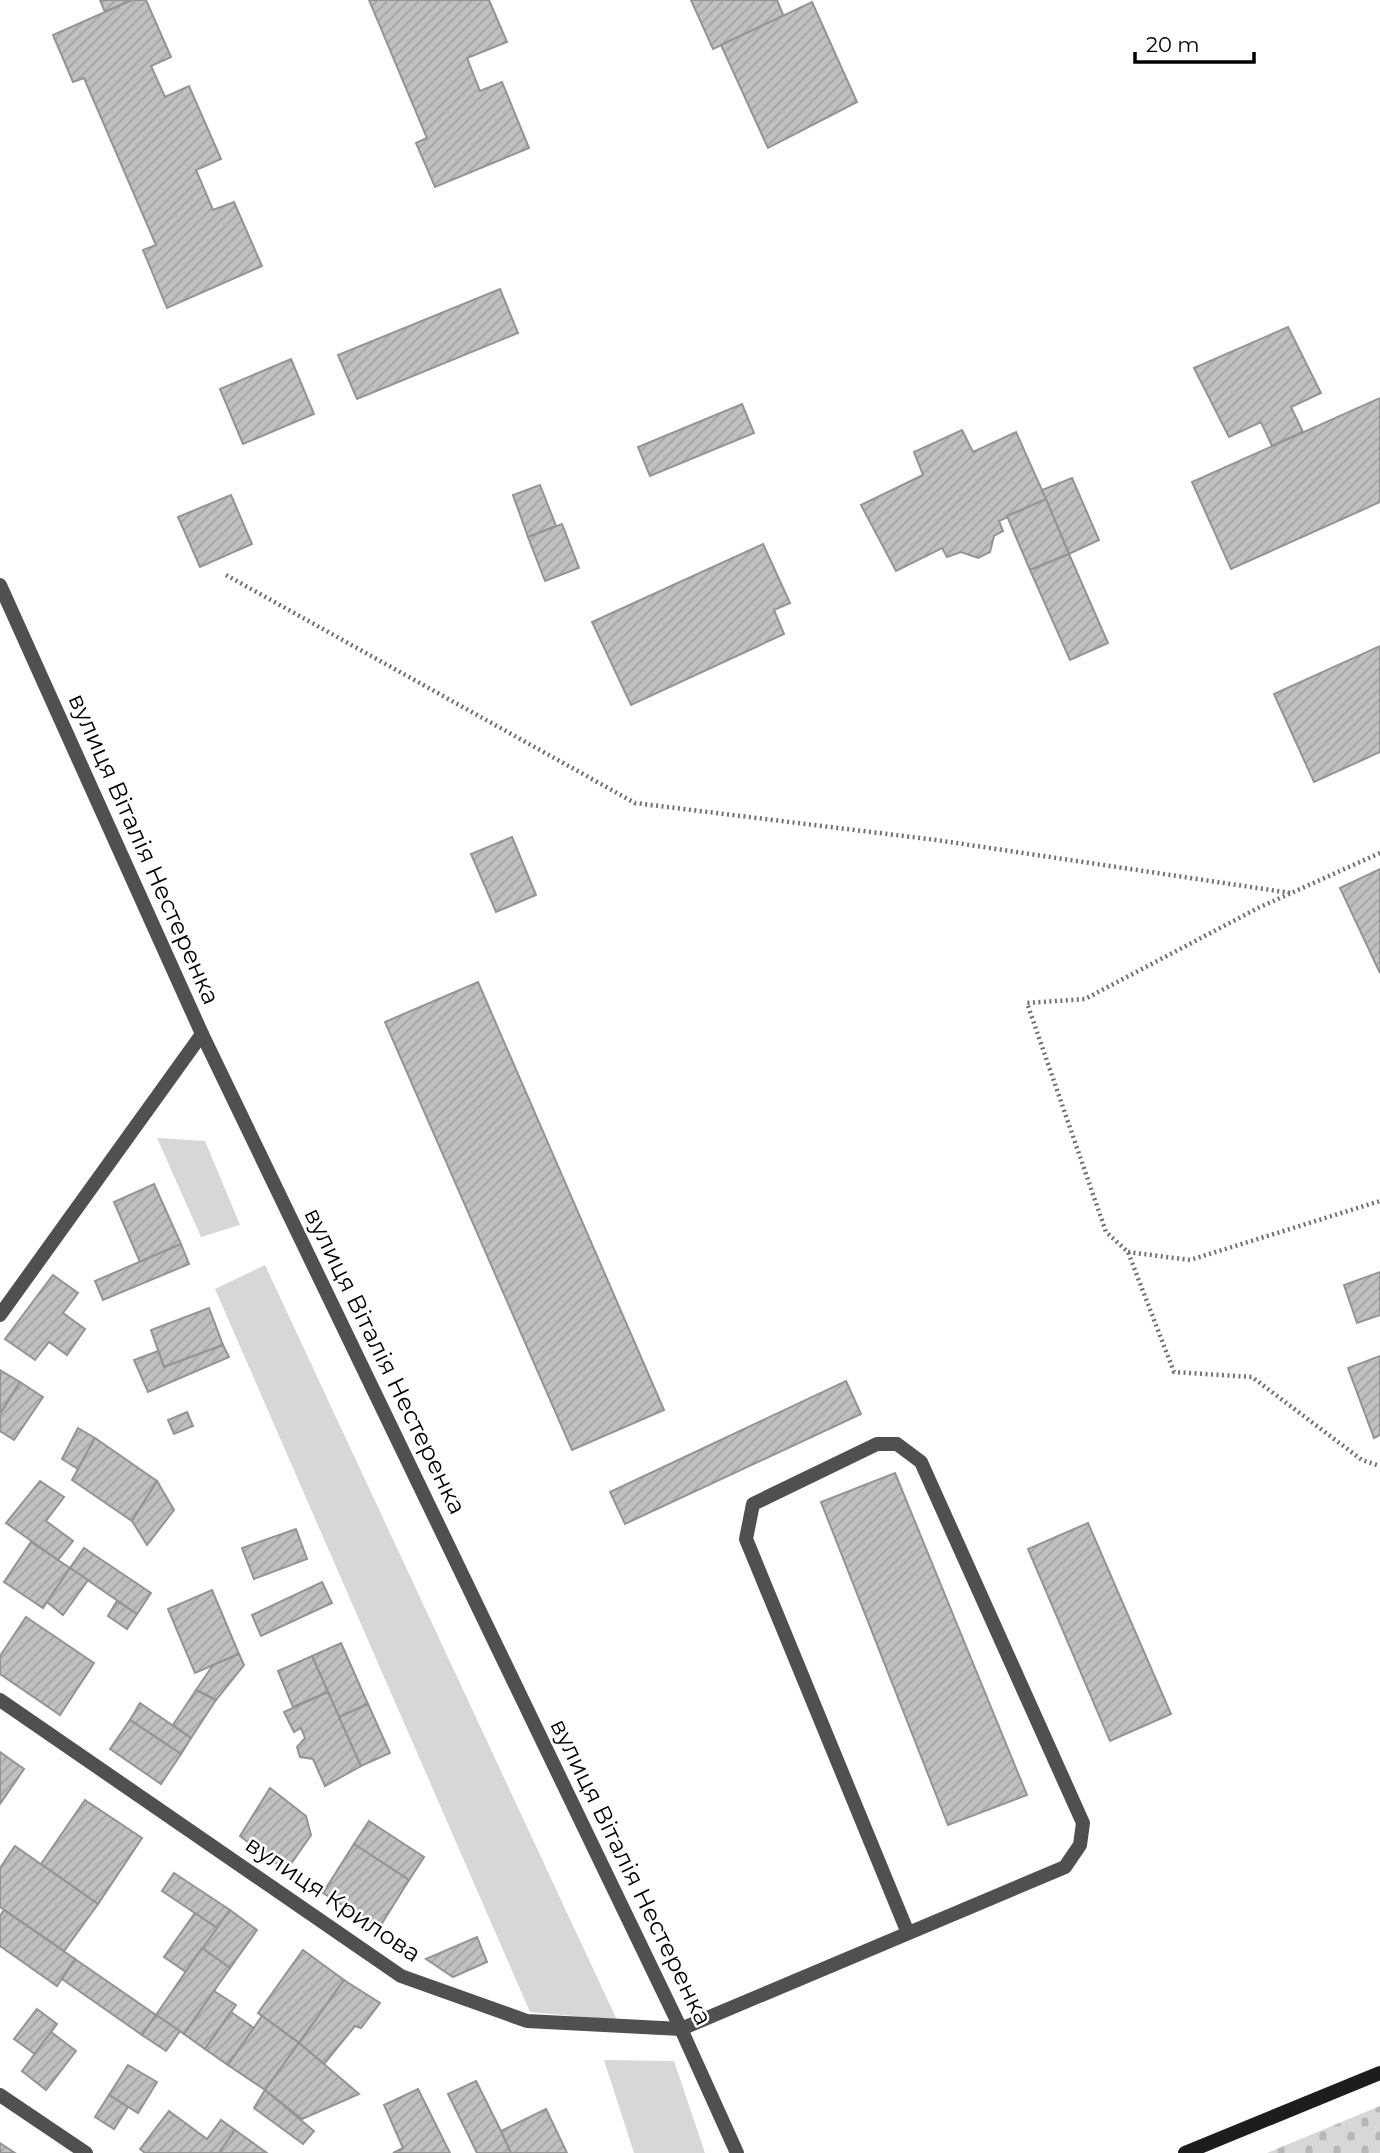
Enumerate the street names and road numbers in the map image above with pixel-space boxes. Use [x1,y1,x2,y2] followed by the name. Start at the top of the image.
[63,689,226,1009] street label: вулиця Віталія Нестеренка
[298,1203,472,1519] street label: вулиця Віталія Нестеренка
[544,1714,718,2030] street label: вулиця Віталія Нестеренка
[240,1829,426,1968] street label: вулиця Крилова

